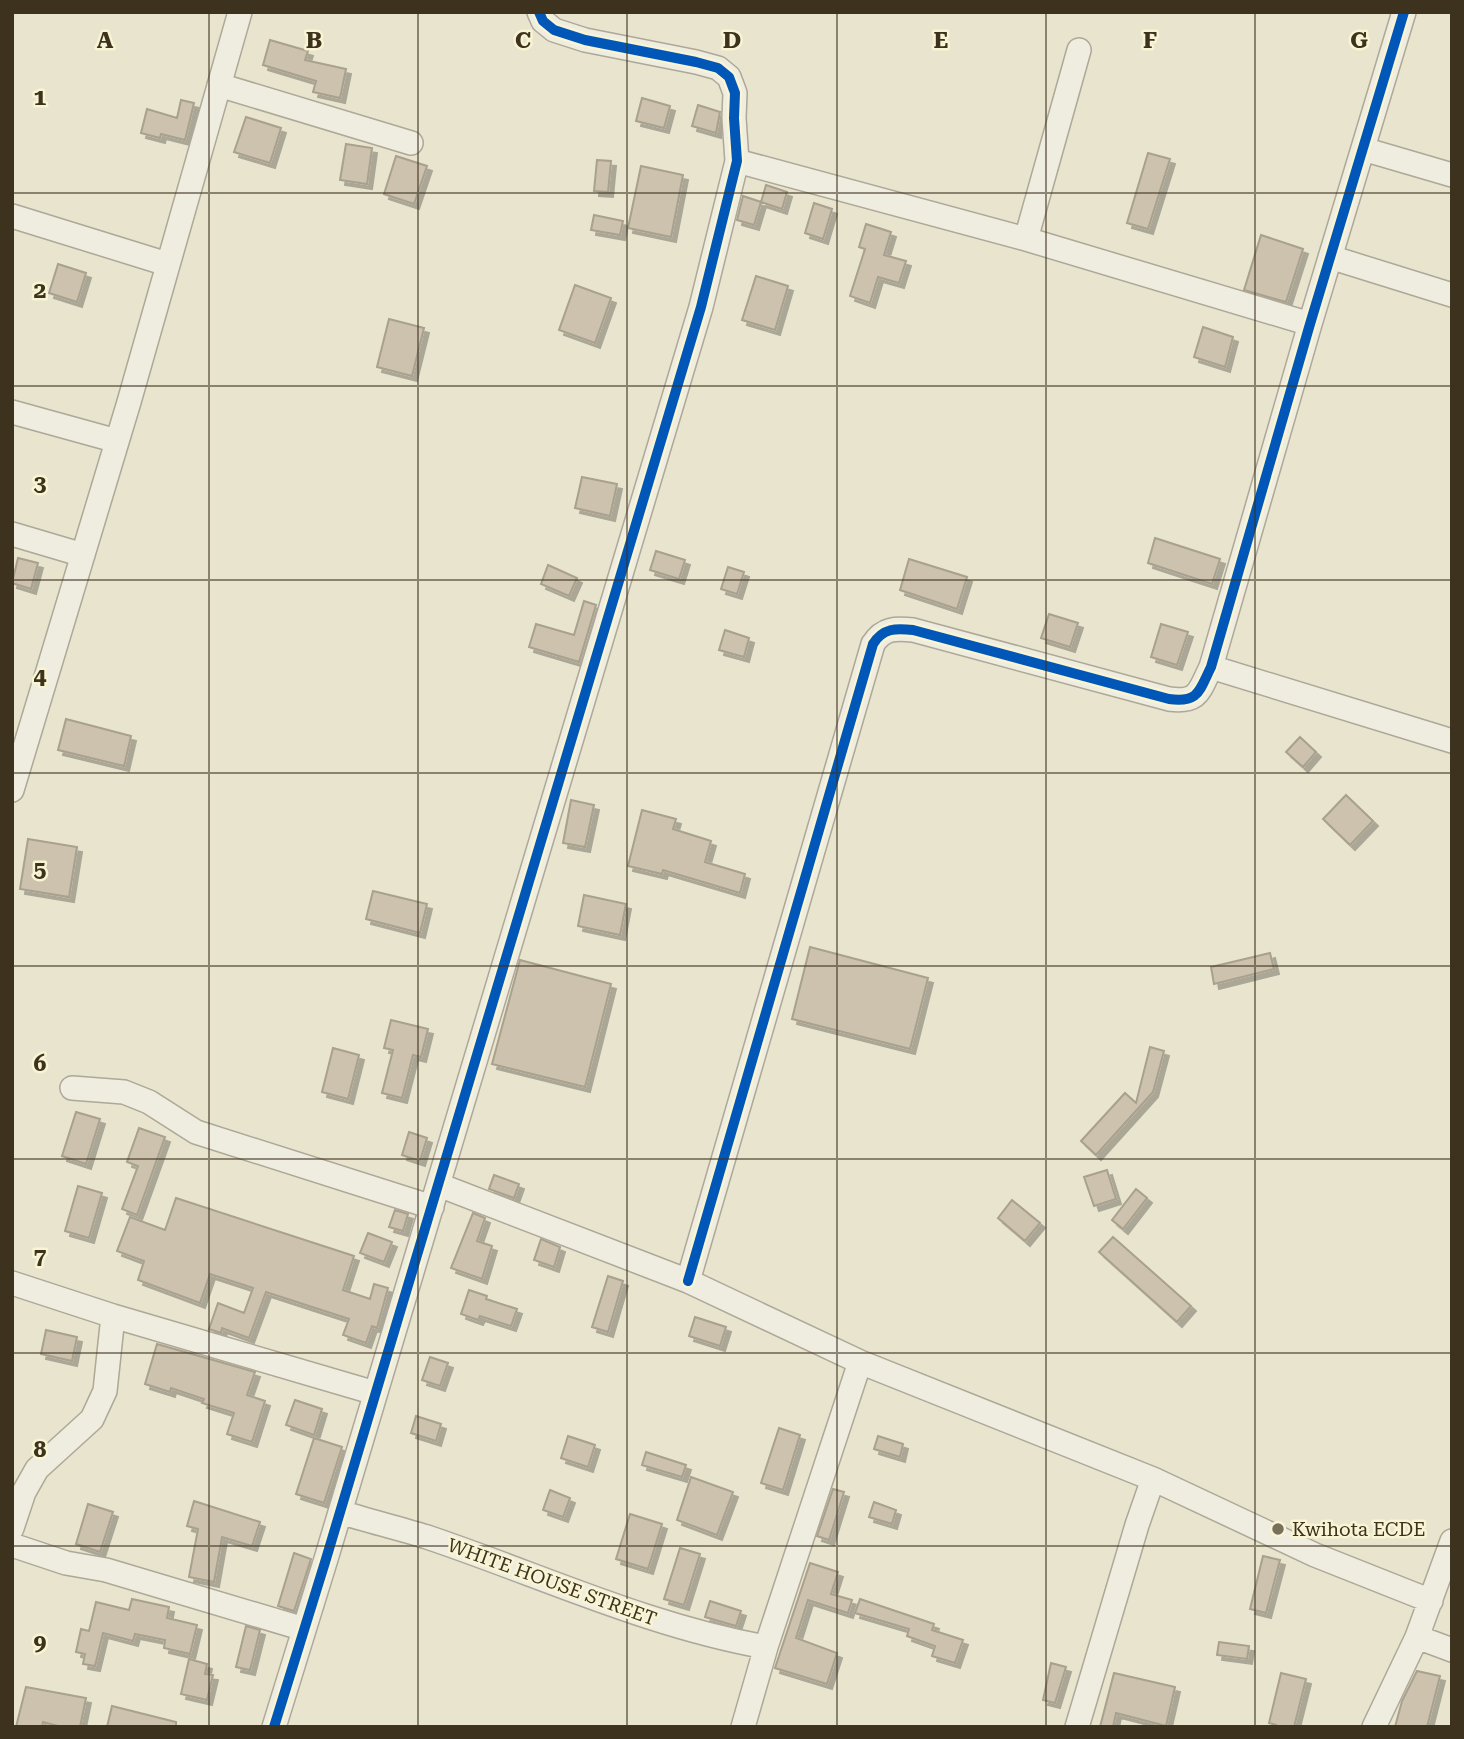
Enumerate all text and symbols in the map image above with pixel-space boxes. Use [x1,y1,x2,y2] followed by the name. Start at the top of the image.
[97,27,114,54] text: A
[306,27,322,54] text: B
[515,27,531,54] text: C
[723,27,741,54] text: D
[934,27,948,54] text: E
[1143,27,1157,54] text: F
[1350,27,1368,54] text: G
[34,84,47,111] text: 1
[34,277,46,304] text: 2
[34,470,47,497] text: 3
[34,663,47,690] text: 4
[34,856,47,883] text: 5
[34,1050,47,1077] text: 6
[34,1243,47,1270] text: 7
[34,1436,47,1463] text: 8
[1292,1518,1425,1541] place label: Kwihota ECDE
[1270,1521,1286,1537] marker: Kwihota ECDE
[444,1533,660,1631] street label: WHITE HOUSE STREET
[34,1629,47,1656] text: 9

